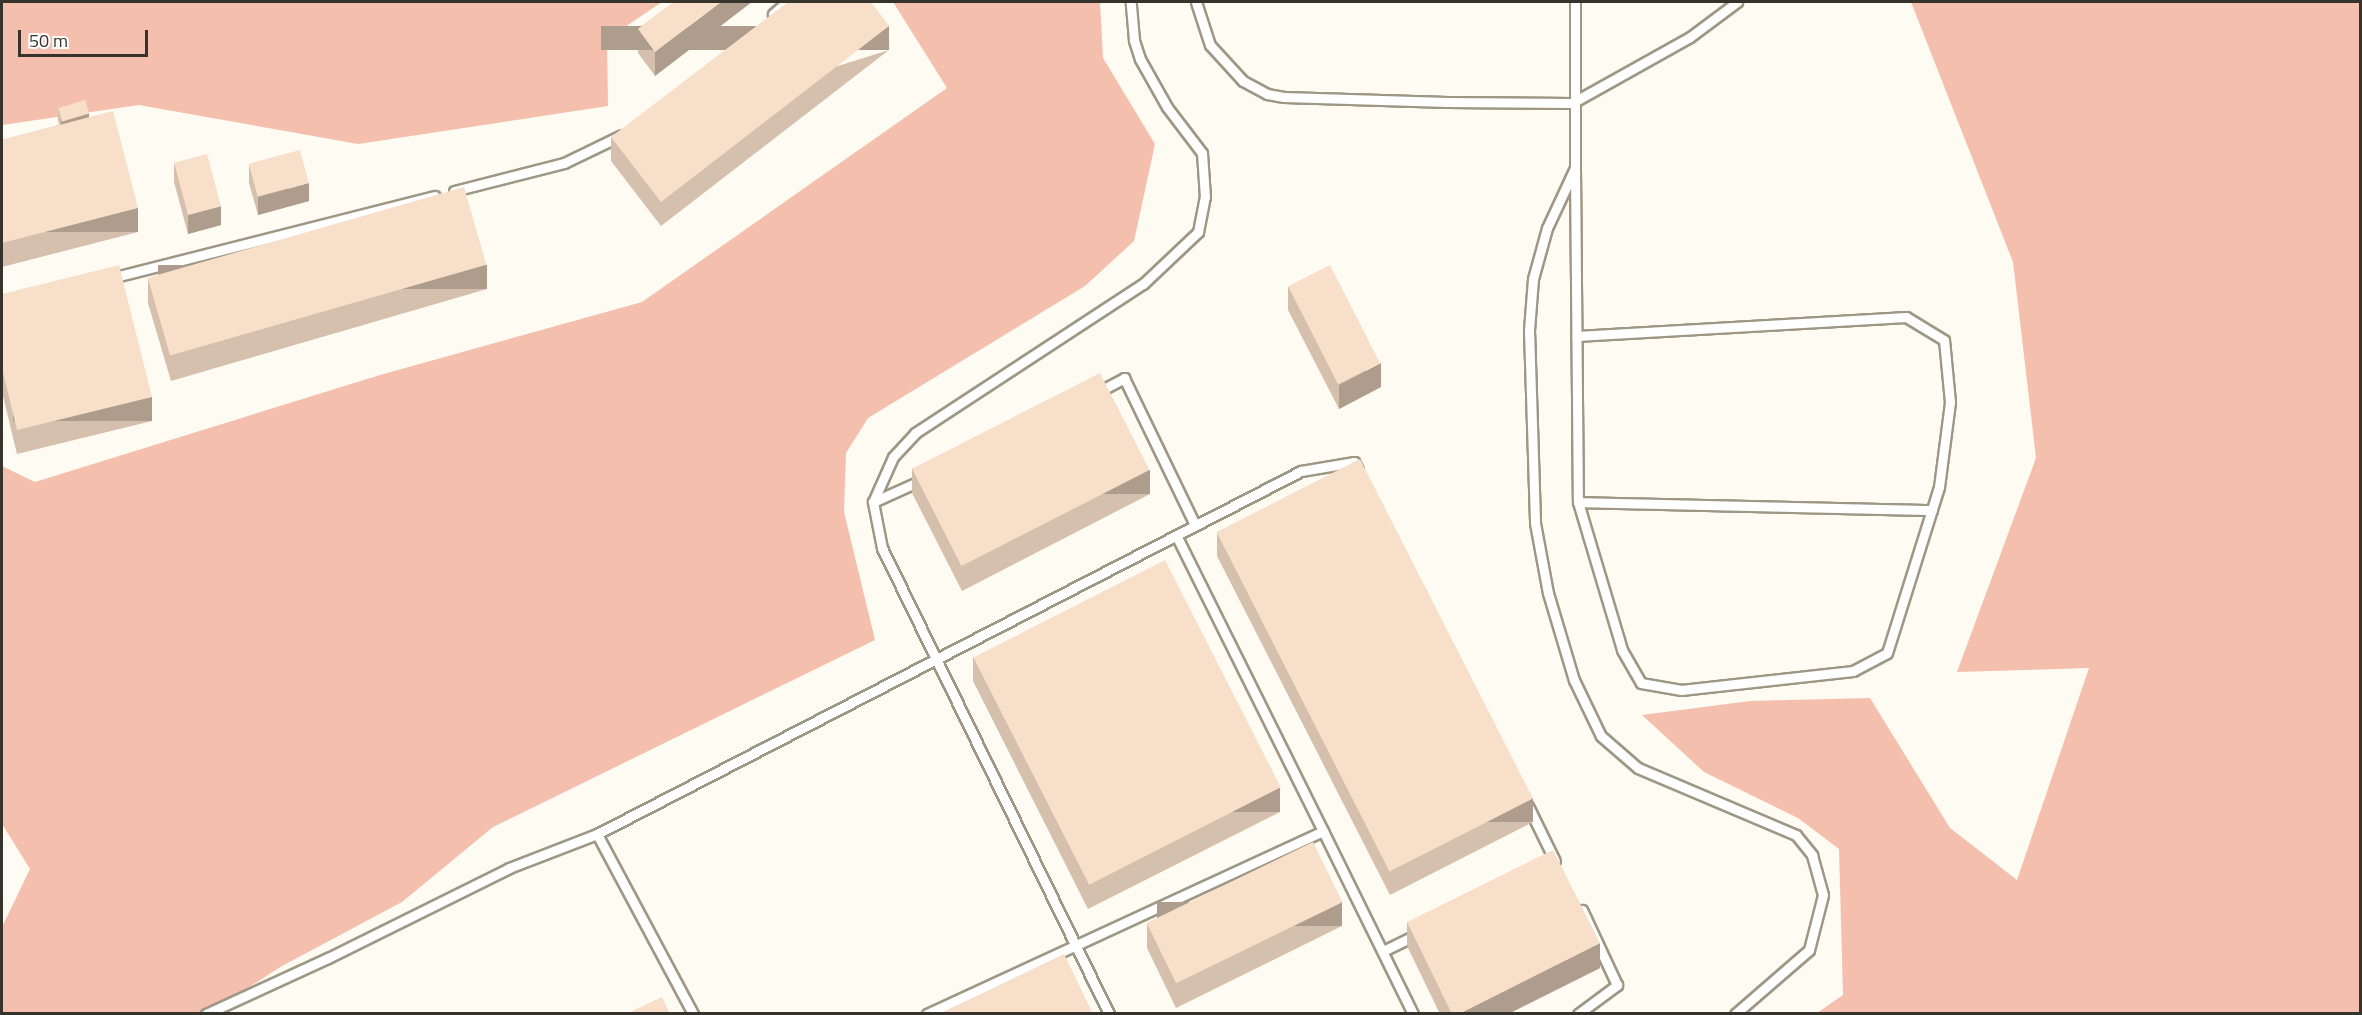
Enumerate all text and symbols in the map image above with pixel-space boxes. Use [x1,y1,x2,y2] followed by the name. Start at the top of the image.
[21,18,152,56] scale bar
[29,27,68,54] text: 50 m

